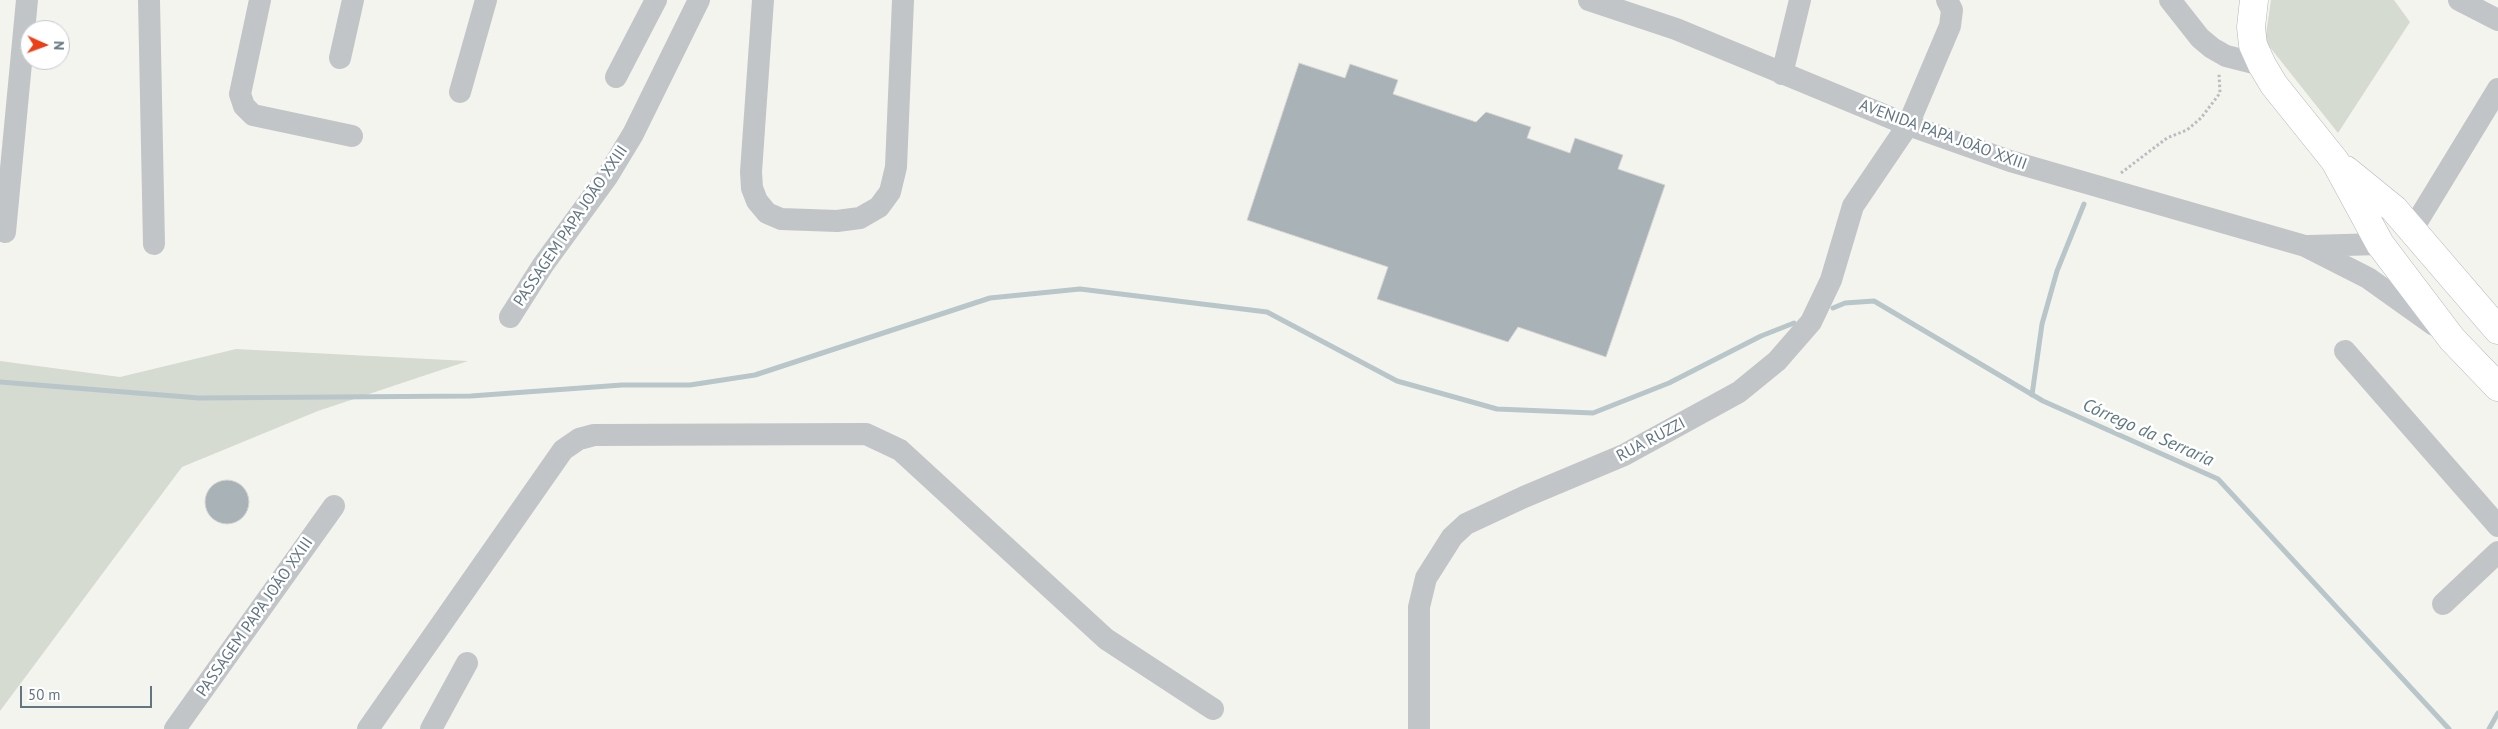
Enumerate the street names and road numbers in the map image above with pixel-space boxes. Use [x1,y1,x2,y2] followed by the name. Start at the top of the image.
[1857,96,2029,174] street label: AVENIDA PAPA JOÃO XXIII
[510,142,632,310] street label: PASSAGEM PAPA JOÃO XXIII
[1613,414,1689,466] street label: RUA RUZZI
[193,534,317,700] street label: PASSAGEM PAPA JOÃO XXIII

